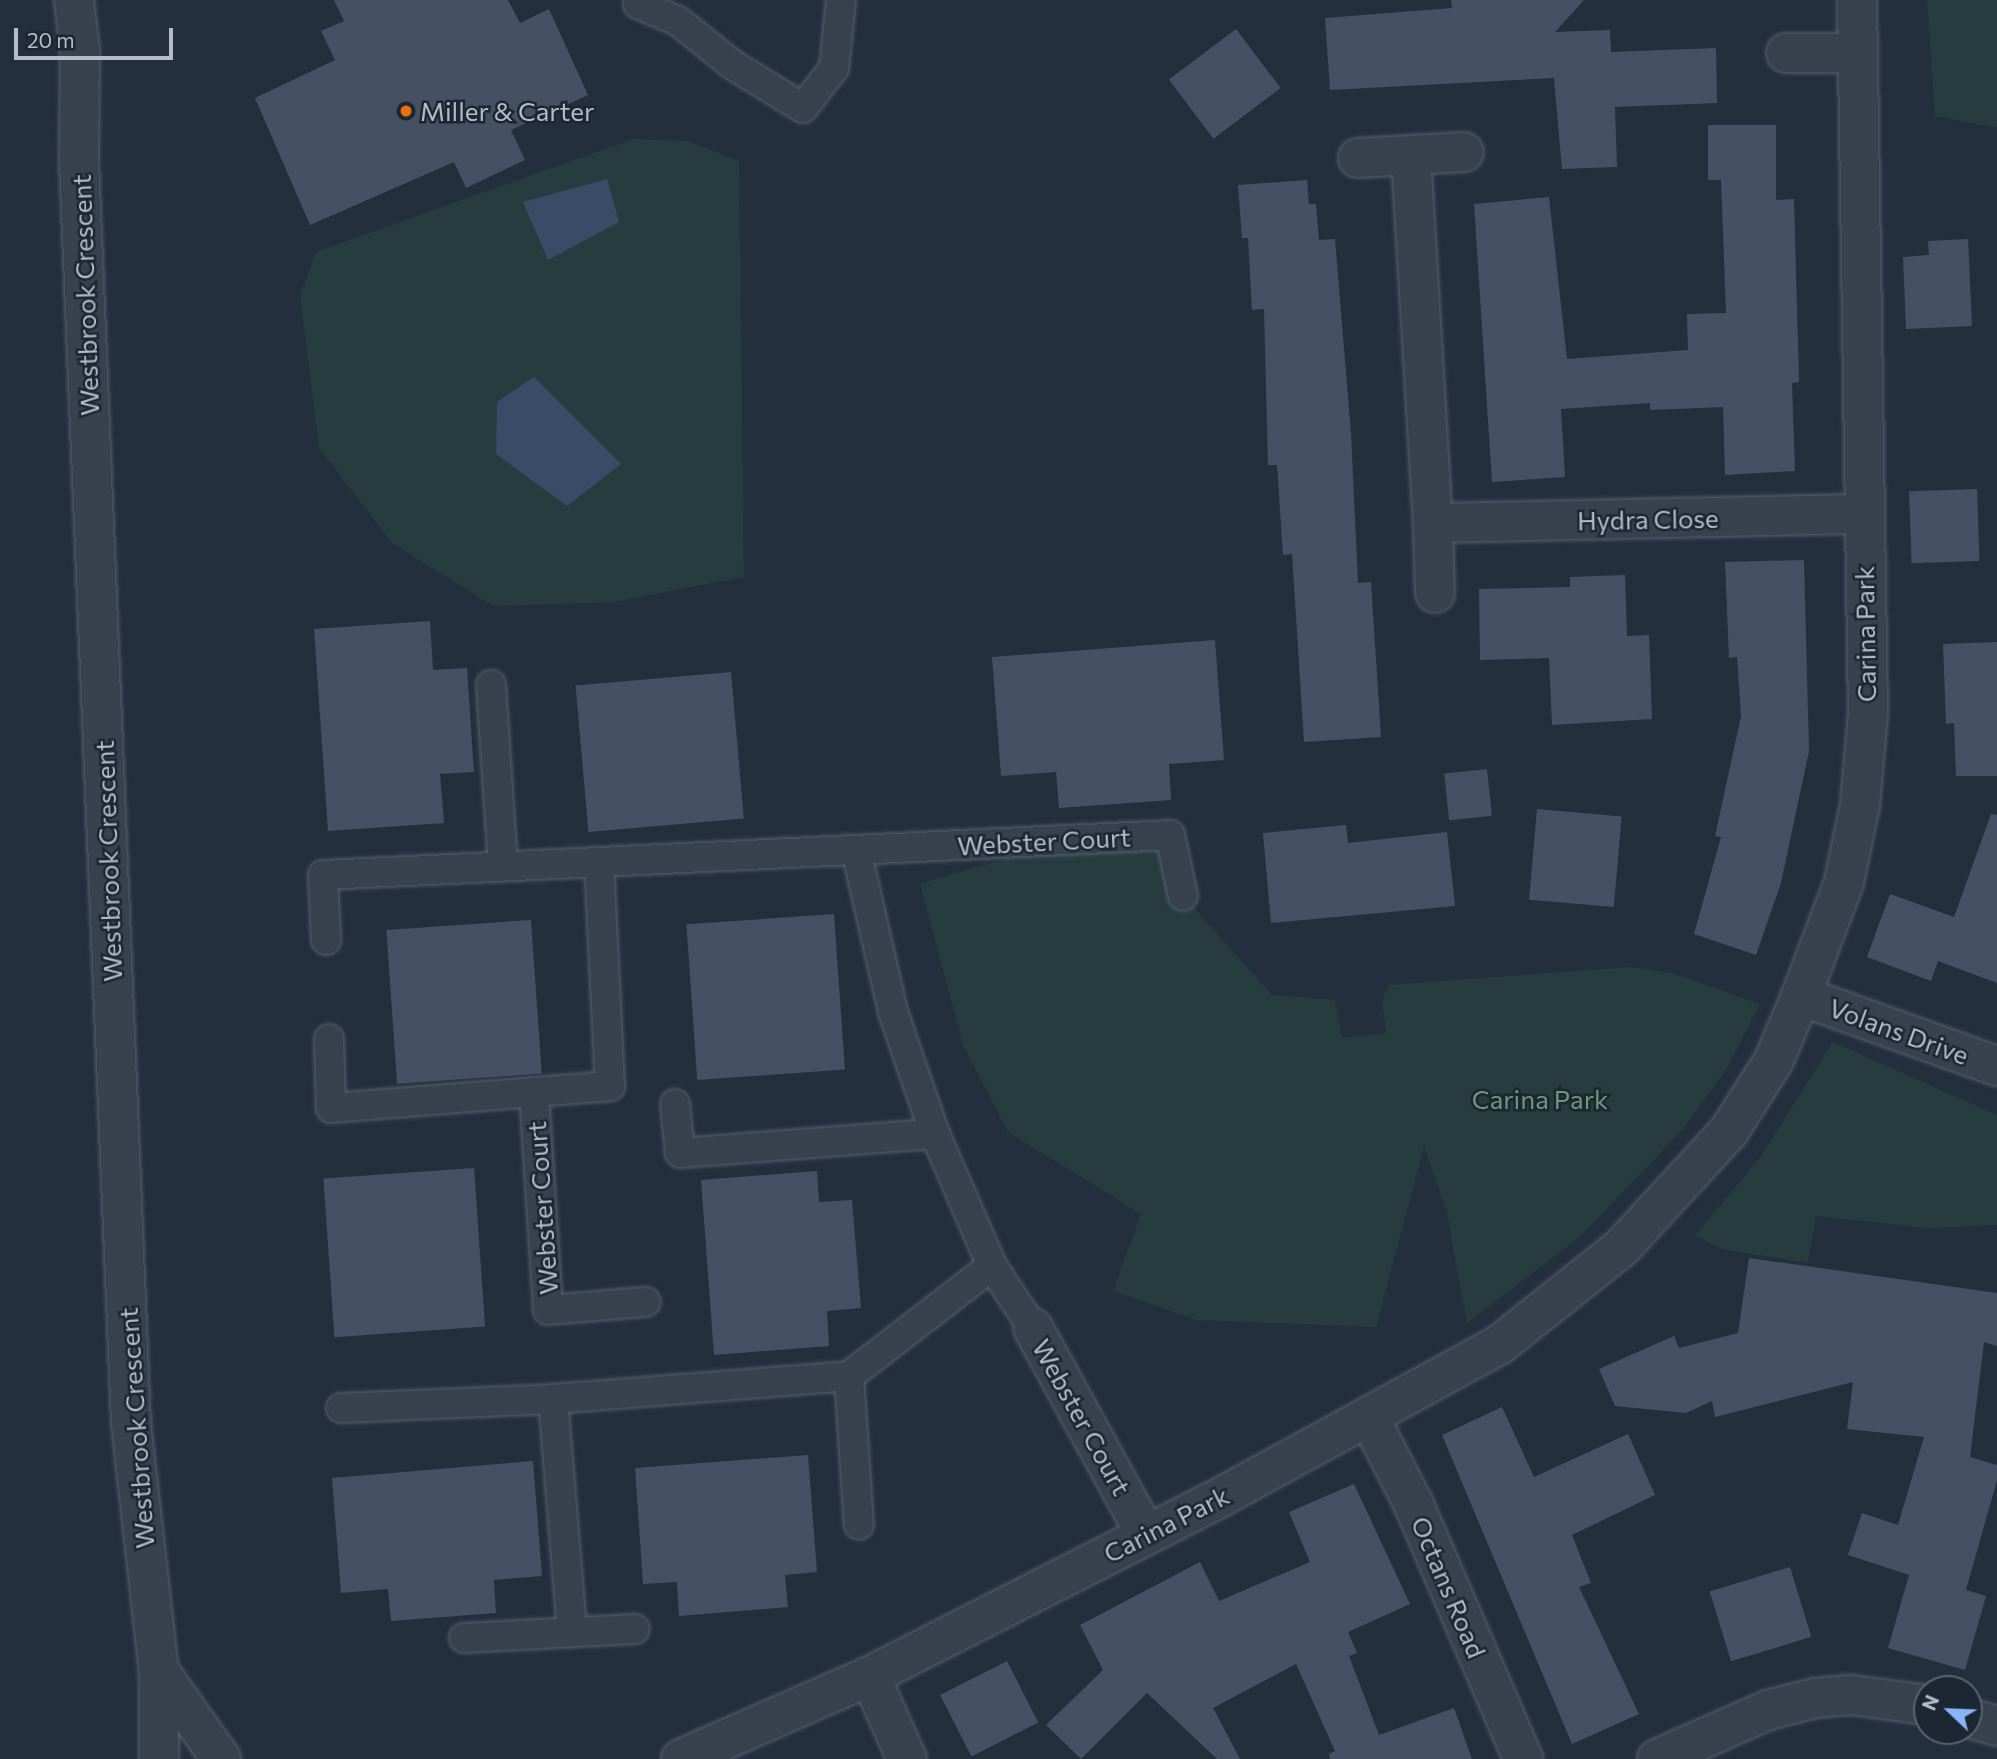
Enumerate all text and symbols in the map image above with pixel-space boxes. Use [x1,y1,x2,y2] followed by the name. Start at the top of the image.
[18,14,177,58] scale bar
[27,27,75,52] text: 20 m
[420,95,594,127] place label: Miller & Carter
[398,103,414,119] marker: Miller & Carter
[65,174,105,416] street label: Westbrook Crescent
[1577,502,1719,536] street label: Hydra Close
[1848,566,1882,702] street label: Carina Park
[88,740,128,982] street label: Westbrook Crescent
[956,821,1132,861] street label: Webster Court
[1825,991,1973,1071] street label: Volans Drive
[1472,1083,1608,1115] park label: Carina Park
[520,1120,564,1296] street label: Webster Court
[112,1306,160,1550] street label: Westbrook Crescent
[1026,1333,1138,1501] street label: Webster Court
[1098,1479,1234,1569] street label: Carina Park
[1405,1512,1493,1662] street label: Octans Road
[1913,1675,1983,1745] north arrow
[1917,1691,1943,1713] text: N

